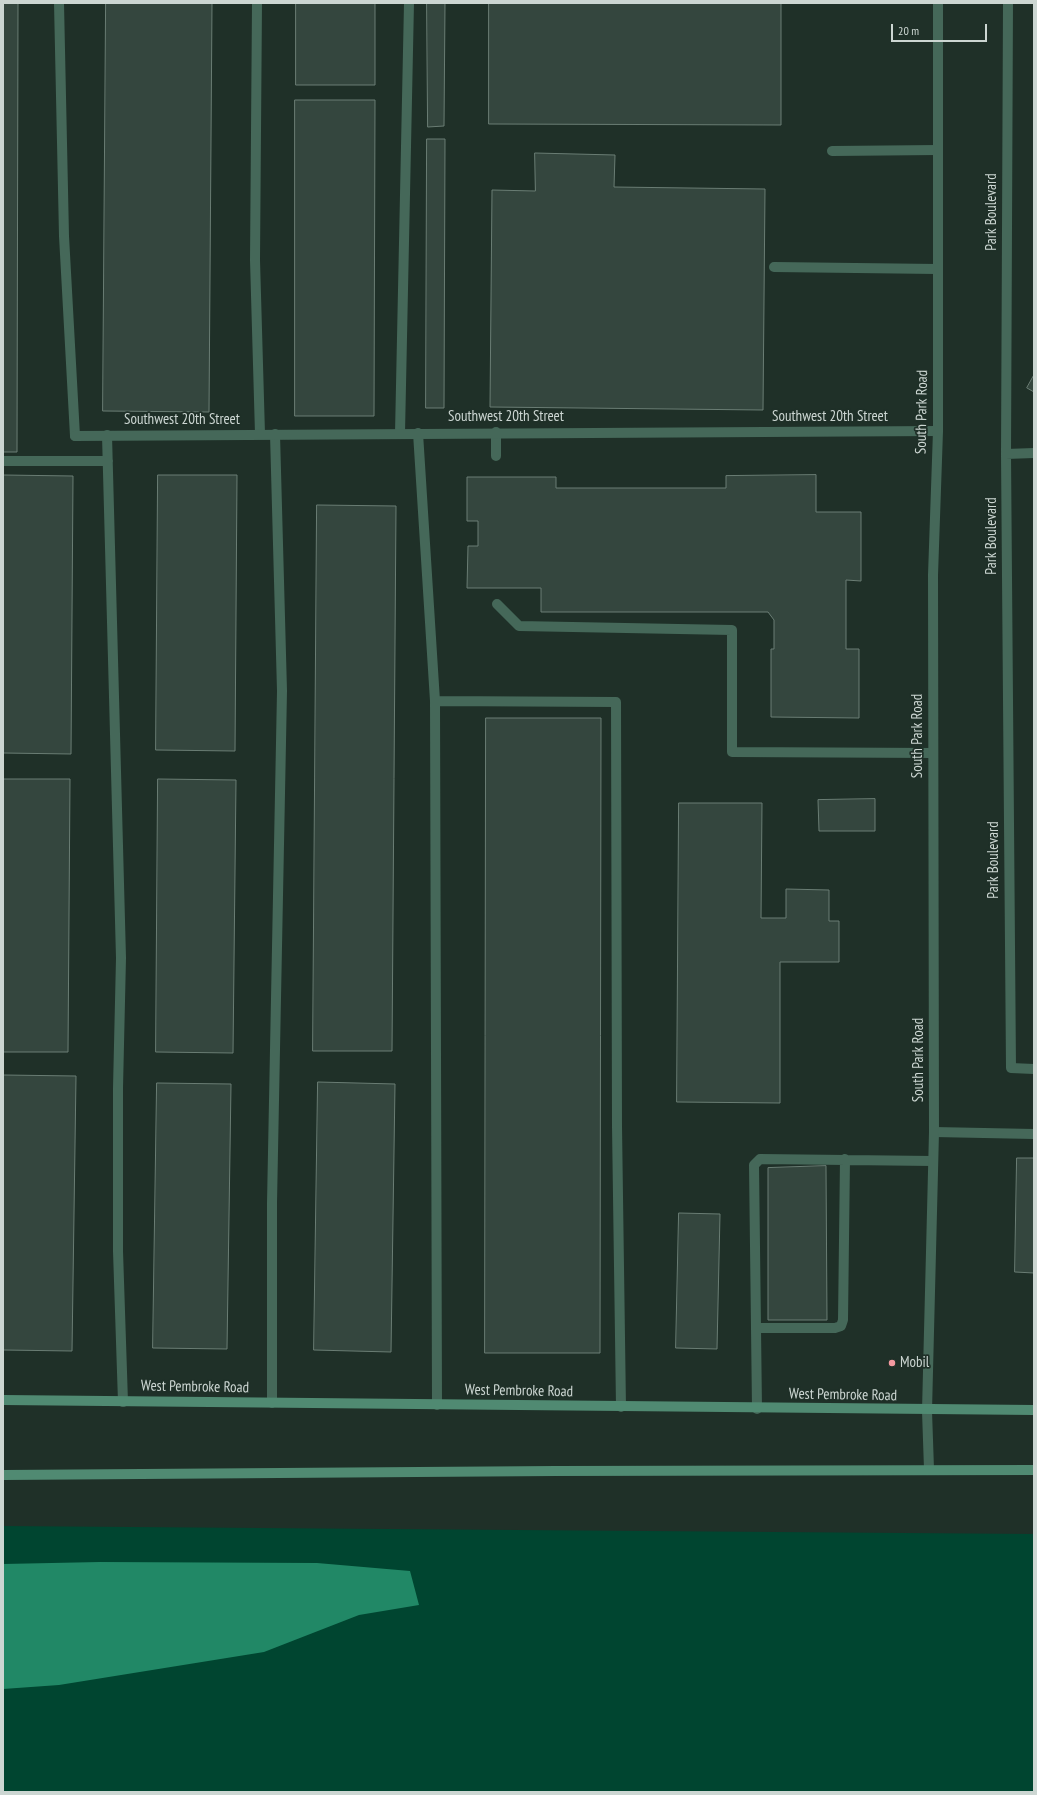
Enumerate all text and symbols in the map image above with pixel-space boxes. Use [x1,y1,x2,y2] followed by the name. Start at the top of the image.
[893,16,989,42] scale bar
[898,23,919,38] text: 20 m
[983,173,1001,251] street label: Park Boulevard
[912,370,932,454] street label: South Park Road
[448,408,564,426] street label: Southwest 20th Street
[772,408,888,426] street label: Southwest 20th Street
[124,411,240,429] street label: Southwest 20th Street
[983,497,1001,575] street label: Park Boulevard
[909,694,927,778] street label: South Park Road
[985,821,1003,899] street label: Park Boulevard
[910,1018,928,1102] street label: South Park Road
[900,1354,929,1372] place label: Mobil
[887,1358,897,1368] marker: Mobil
[141,1377,249,1397] street label: West Pembroke Road
[465,1381,573,1401] street label: West Pembroke Road
[789,1385,897,1405] street label: West Pembroke Road

